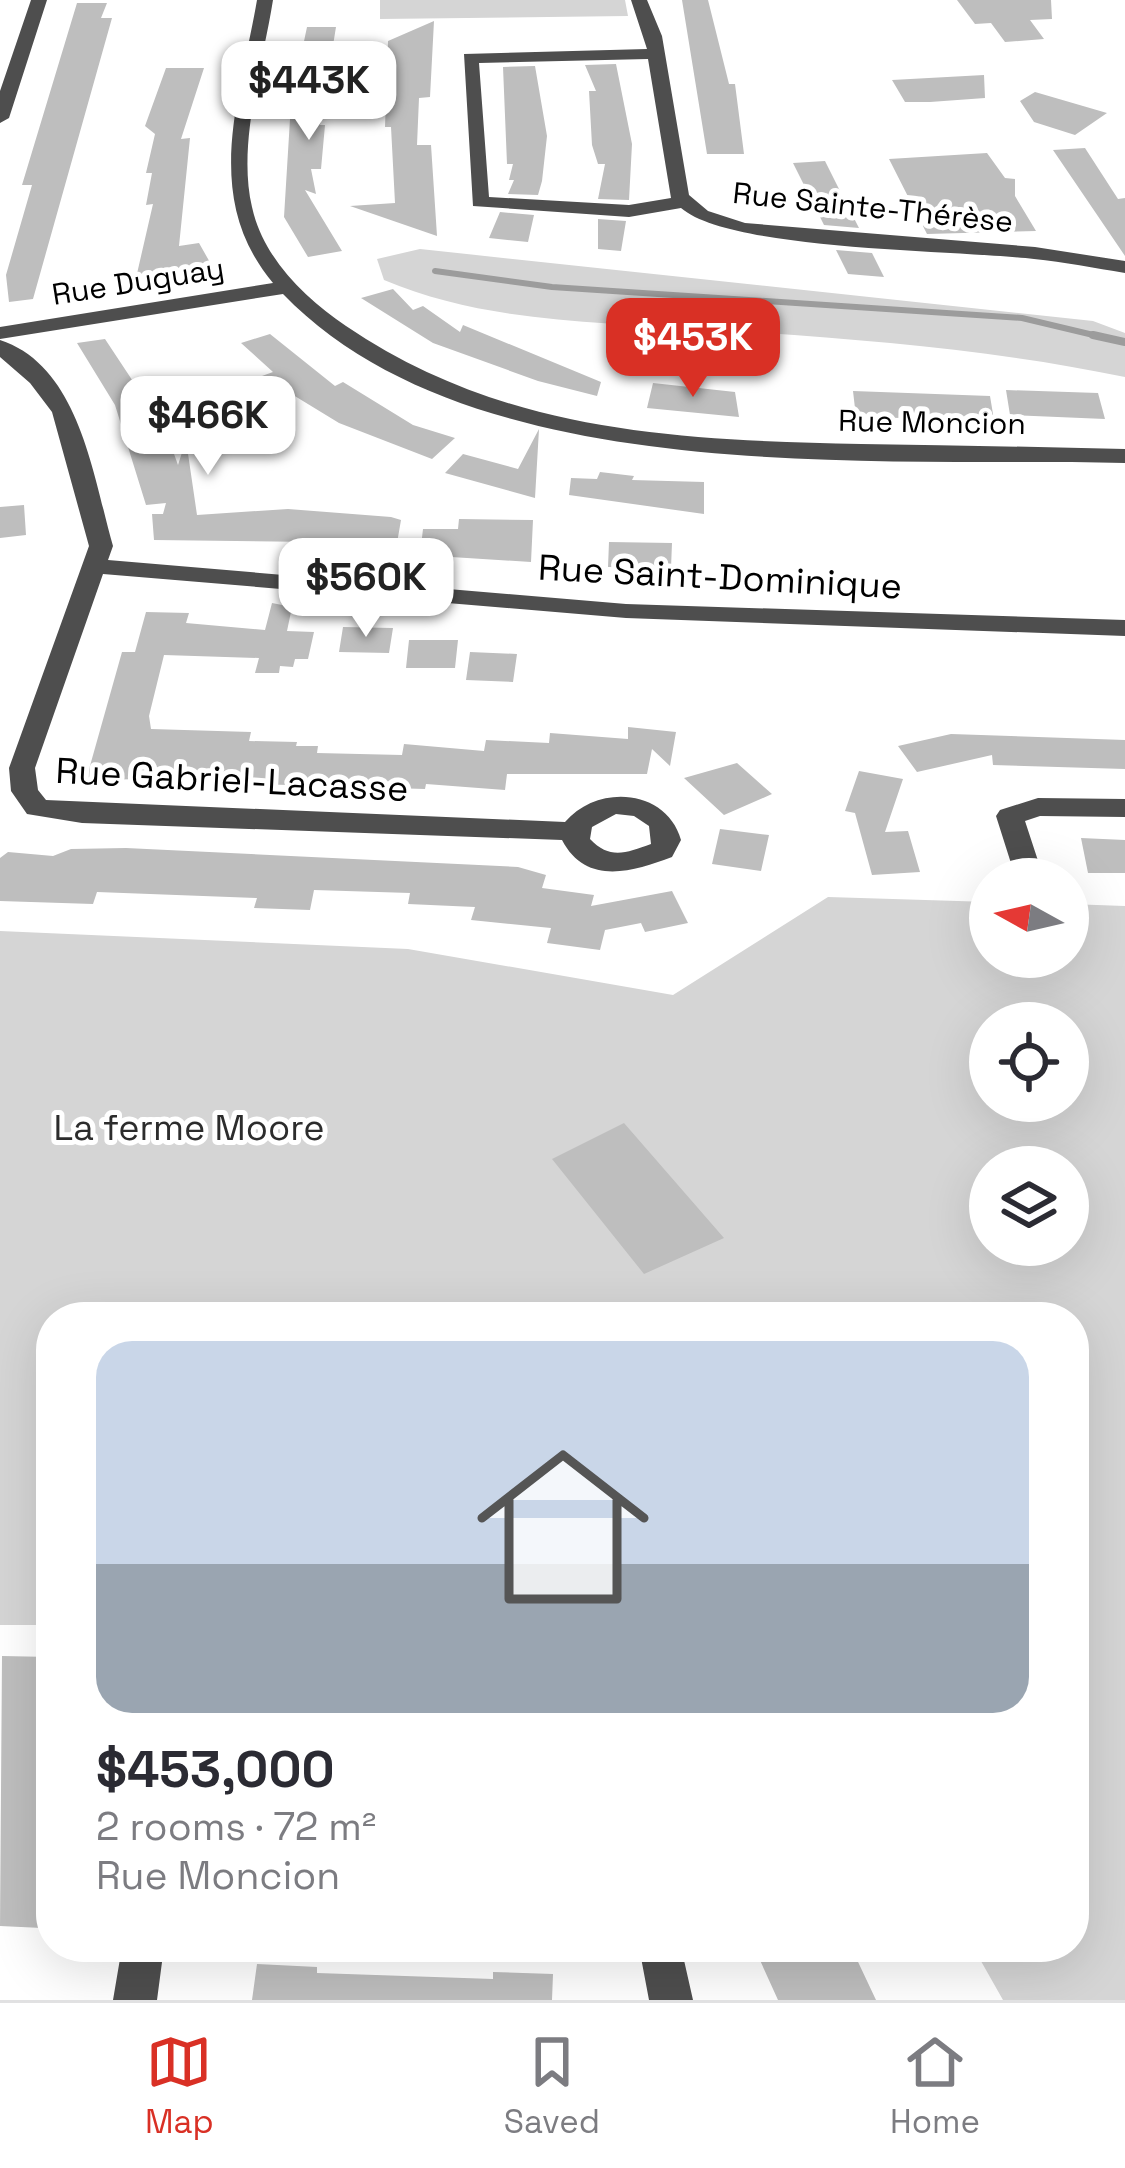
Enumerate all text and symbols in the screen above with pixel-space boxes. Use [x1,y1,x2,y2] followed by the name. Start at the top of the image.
[225,41,393,143] pin: $443K
[248,55,370,104] text: $443K
[731,173,1015,241] street label: Rue Sainte-Thérèse
[49,248,227,314] street label: Rue Duguay
[609,298,777,400] pin: $453K
[633,312,753,361] text: $453K
[124,376,292,478] pin: $466K
[147,390,269,439] text: $466K
[838,401,1026,443] street label: Rue Moncion
[282,538,450,640] pin: $560K
[537,545,903,609] street label: Rue Saint-Dominique
[306,552,426,601] text: $560K
[54,748,410,812] street label: Rue Gabriel-Lacasse
[969,858,1089,978] north arrow
[969,858,1089,1266] map controls
[969,1002,1089,1122] button: locate
[54,1105,324,1151] park label: La ferme Moore
[969,1146,1089,1266] button: layers
[455,1419,671,1635] icon: home
[96,1737,334,1802] text: $453,000
[96,1802,376,1851] text: 2 rooms · 72 m²
[96,1851,340,1900] text: Rue Moncion
[145,2029,214,2143] tab: Map
[504,2029,600,2143] tab: Saved
[890,2029,980,2143] tab: Home

